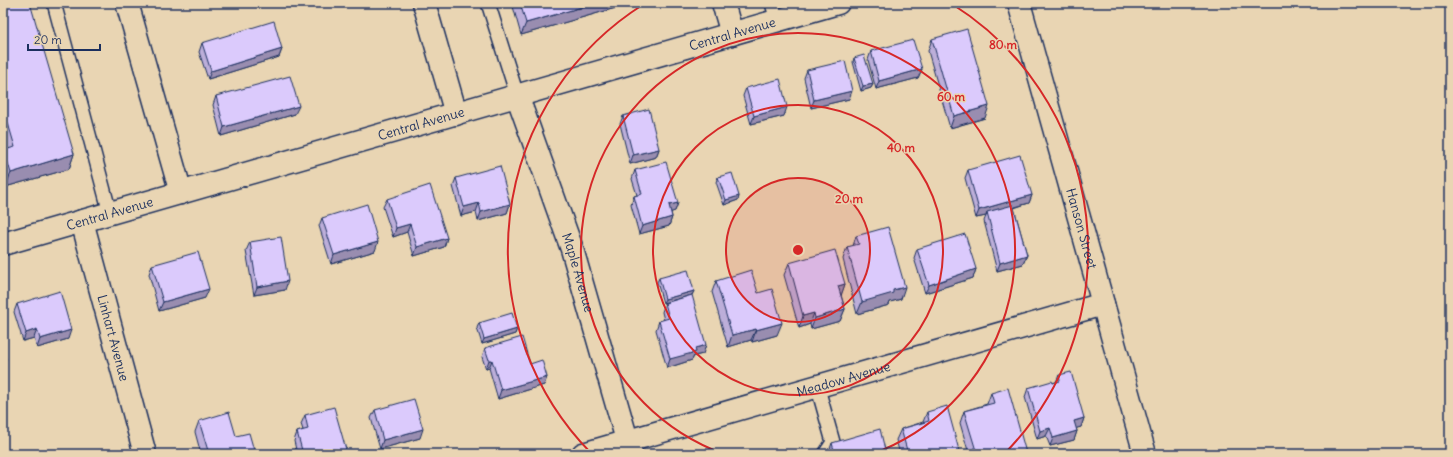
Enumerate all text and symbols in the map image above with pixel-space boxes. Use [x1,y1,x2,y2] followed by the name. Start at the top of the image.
[687,13,777,54] street label: Central Avenue
[28,26,100,52] scale bar
[34,32,62,47] text: 20 m
[989,37,1018,52] text: 80 m
[937,89,966,104] text: 60 m
[376,103,466,144] street label: Central Avenue
[887,140,916,155] text: 40 m
[1063,186,1101,271] street label: Hanson Street
[835,191,863,206] text: 20 m
[64,193,155,234] street label: Central Avenue
[558,231,598,314] street label: Maple Avenue
[791,243,805,257] centre of rings
[94,293,133,383] street label: Linhart Avenue
[795,357,892,400] street label: Meadow Avenue

